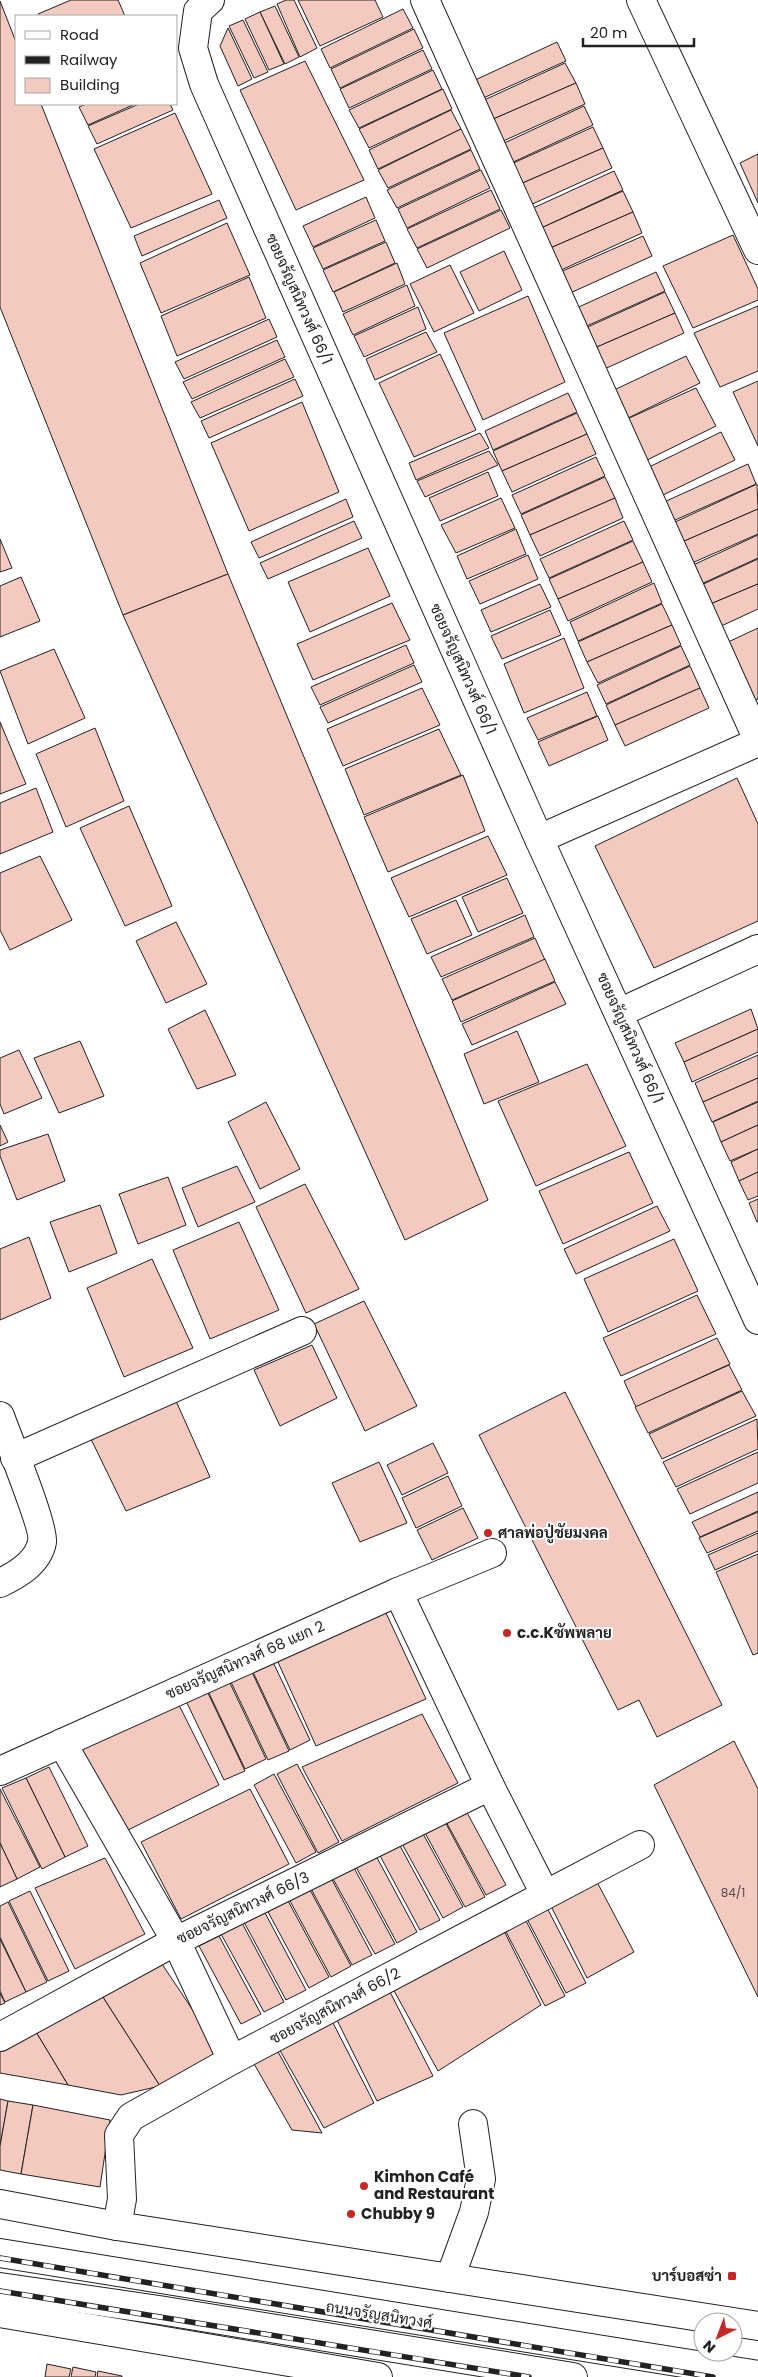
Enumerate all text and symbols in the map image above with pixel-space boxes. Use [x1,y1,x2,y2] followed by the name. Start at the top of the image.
[15,15,178,105] legend
[583,15,694,47] scale bar
[590,22,628,43] text: 20 m
[60,24,99,45] text: Road
[60,49,118,70] text: Railway
[60,74,120,95] text: Building
[261,230,338,368] street label: ซอยจรัญสนิทวงศ์ 66/1
[425,600,502,738] street label: ซอยจรัญสนิทวงศ์ 66/1
[592,969,669,1107] street label: ซอยจรัญสนิทวงศ์ 66/1
[498,1522,608,1544] place label: ศาลพ่อปู่ชัยมงคล
[482,1527,494,1539] marker: ศาลพ่อปู่ชัยมงคล
[162,1615,328,1704] street label: ซอยจรัญสนิทวงศ์ 68 แยก 2
[517,1622,612,1643] place label: c.c.Kซัพพลาย
[501,1627,513,1639] marker: c.c.Kซัพพลาย
[173,1866,313,1949] street label: ซอยจรัญสนิทวงศ์ 66/3
[721,1884,745,1901] house number: 84/1
[266,1962,404,2049] street label: ซอยจรัญสนิทวงศ์ 66/2
[374,2166,494,2204] place label: Kimhon Café and Restaurant
[358,2180,370,2192] marker: Kimhon Café and Restaurant
[361,2203,435,2224] place label: Chubby 9
[345,2208,357,2220] marker: Chubby 9
[652,2265,722,2286] place label: บาร์บอสซ่า
[726,2270,738,2282] marker: บาร์บอสซ่า
[324,2296,434,2333] street label: ถนนจรัญสนิทวงศ์
[693,2312,743,2362] north arrow
[699,2336,720,2358] text: N

